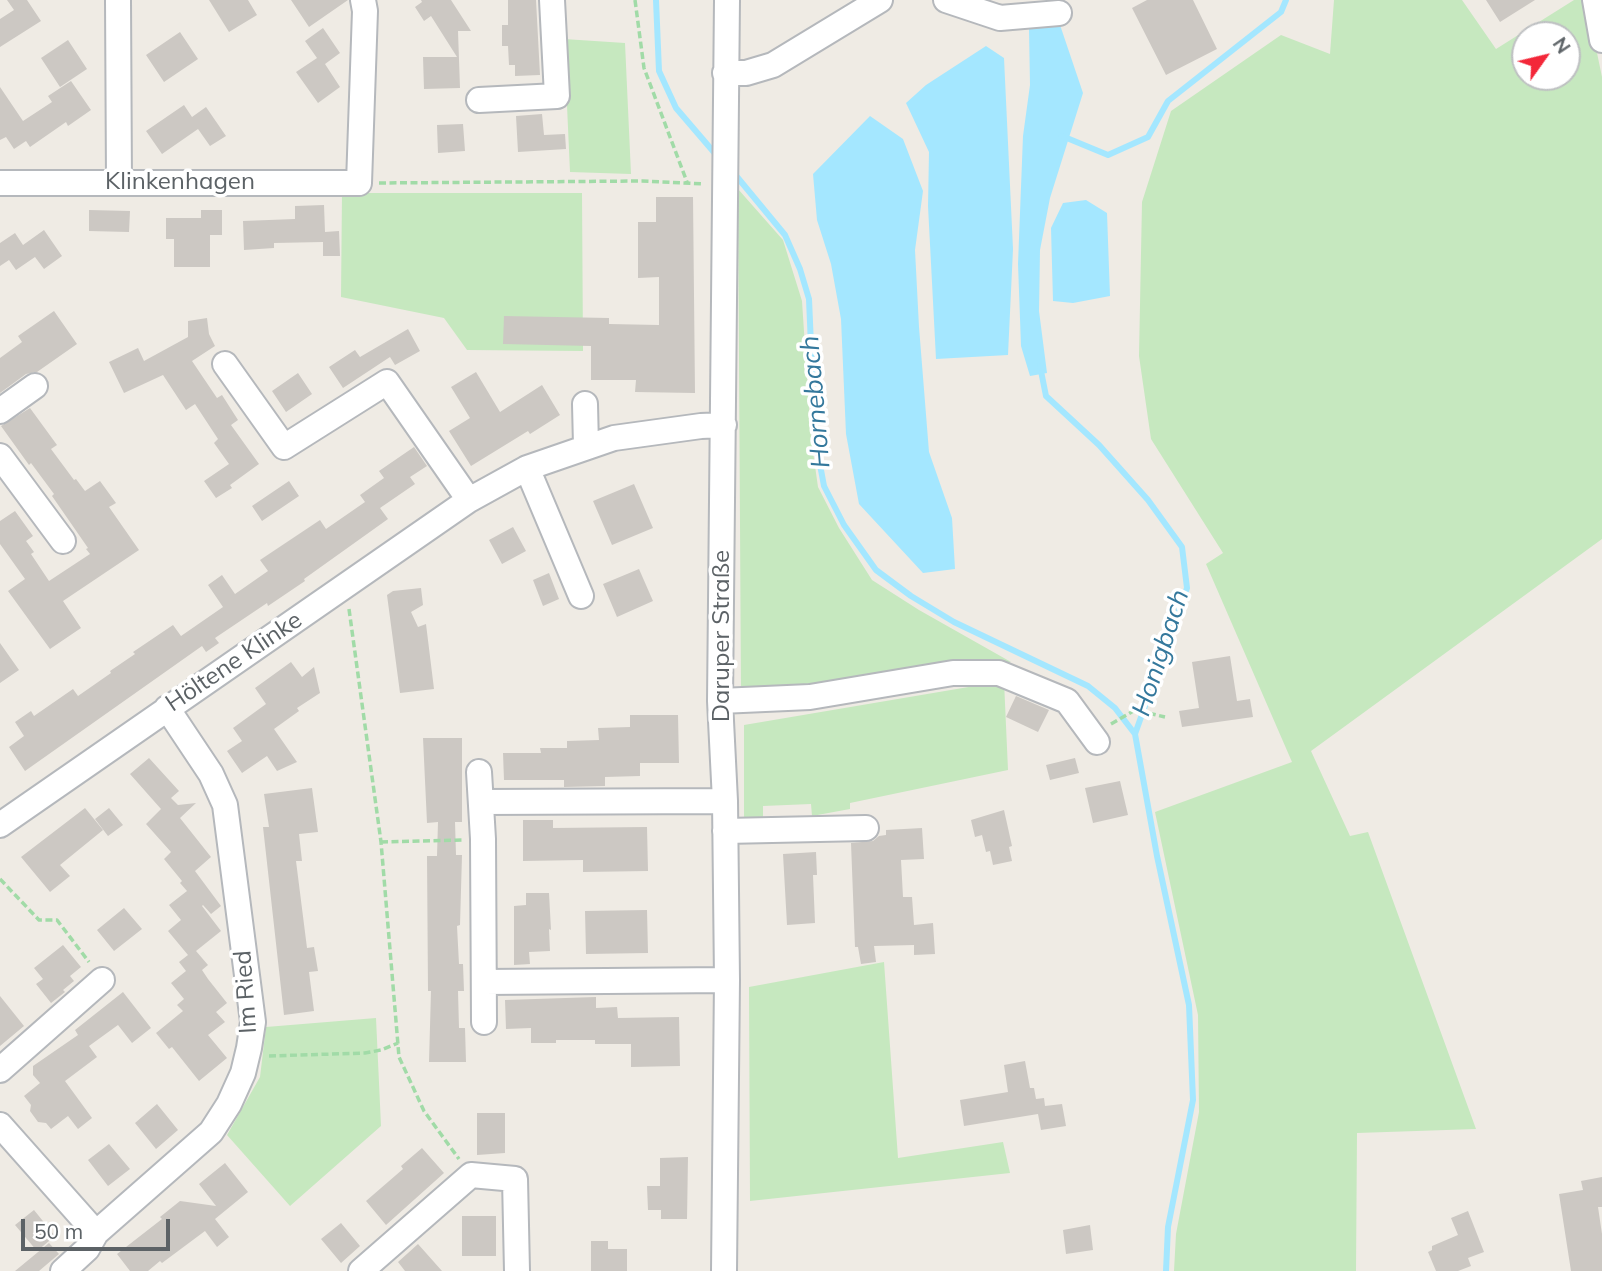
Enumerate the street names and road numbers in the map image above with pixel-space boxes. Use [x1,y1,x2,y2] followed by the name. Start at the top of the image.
[105,168,255,196] street label: Klinkenhagen
[708,550,736,722] street label: Daruper Straße
[160,606,308,718] street label: Höltene Klinke
[229,949,263,1035] street label: Im Ried

